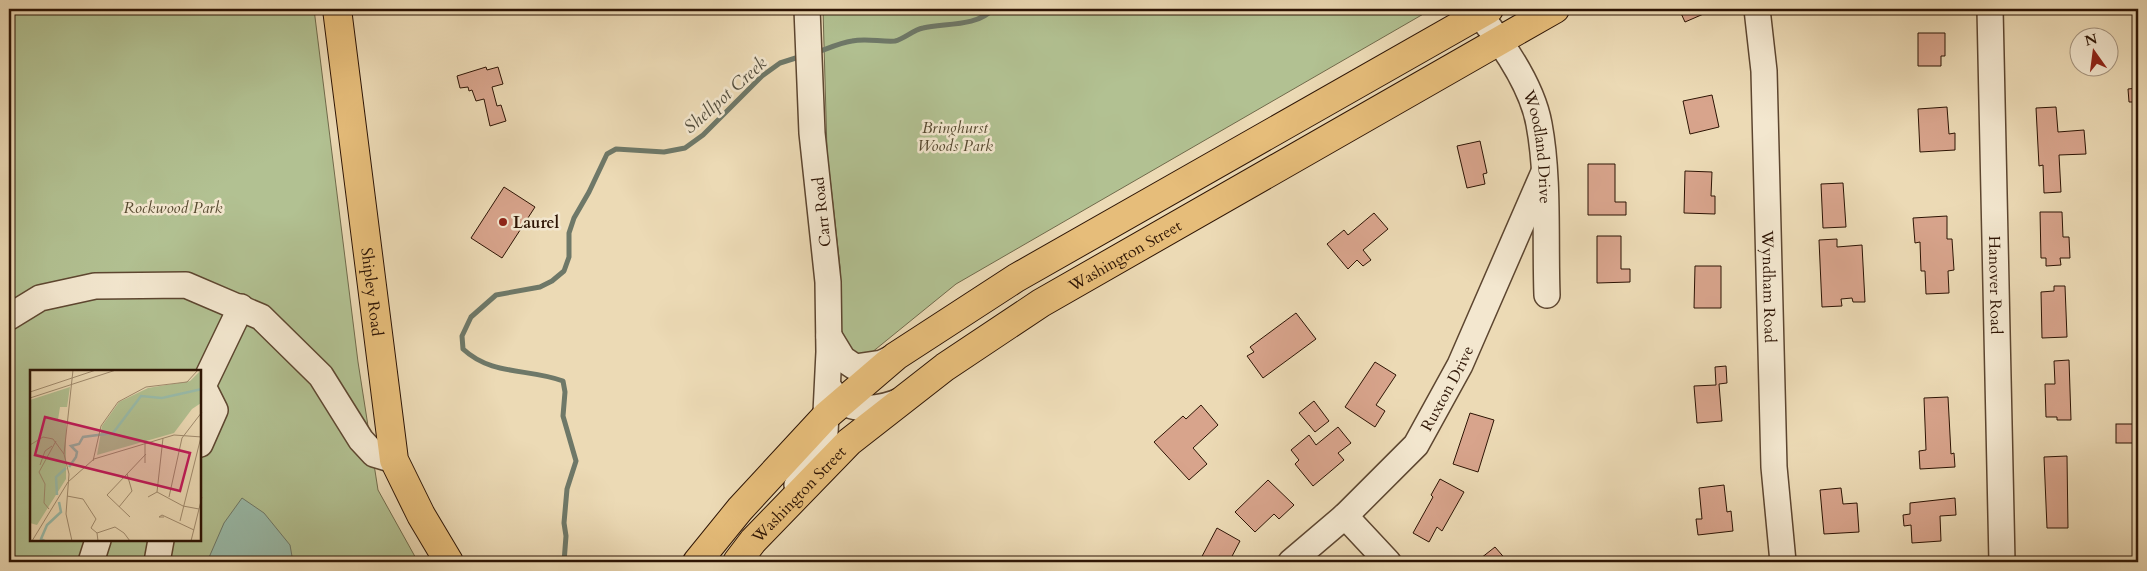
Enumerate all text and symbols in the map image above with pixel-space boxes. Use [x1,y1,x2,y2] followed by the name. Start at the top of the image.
[2070,28,2120,78] north arrow
[2083,29,2099,51] text: N
[678,51,772,139] water label: Shellpot Creek
[1517,86,1556,204] street label: Woodland Drive
[917,117,993,157] park label: Bringhurst Woods Park
[807,175,837,248] street label: Carr Road
[123,197,223,219] park label: Rockwood Park
[513,212,559,234] place label: Laurel
[1064,215,1186,298] street label: Washington Street
[497,216,509,228] marker: Laurel
[1756,229,1781,344] street label: Wyndham Road
[1983,235,2007,335] street label: Hanover Road
[355,246,388,338] street label: Shipley Road
[1416,343,1479,435] street label: Ruxton Drive
[30,370,201,541] inset map
[747,441,851,549] street label: Washington Street

